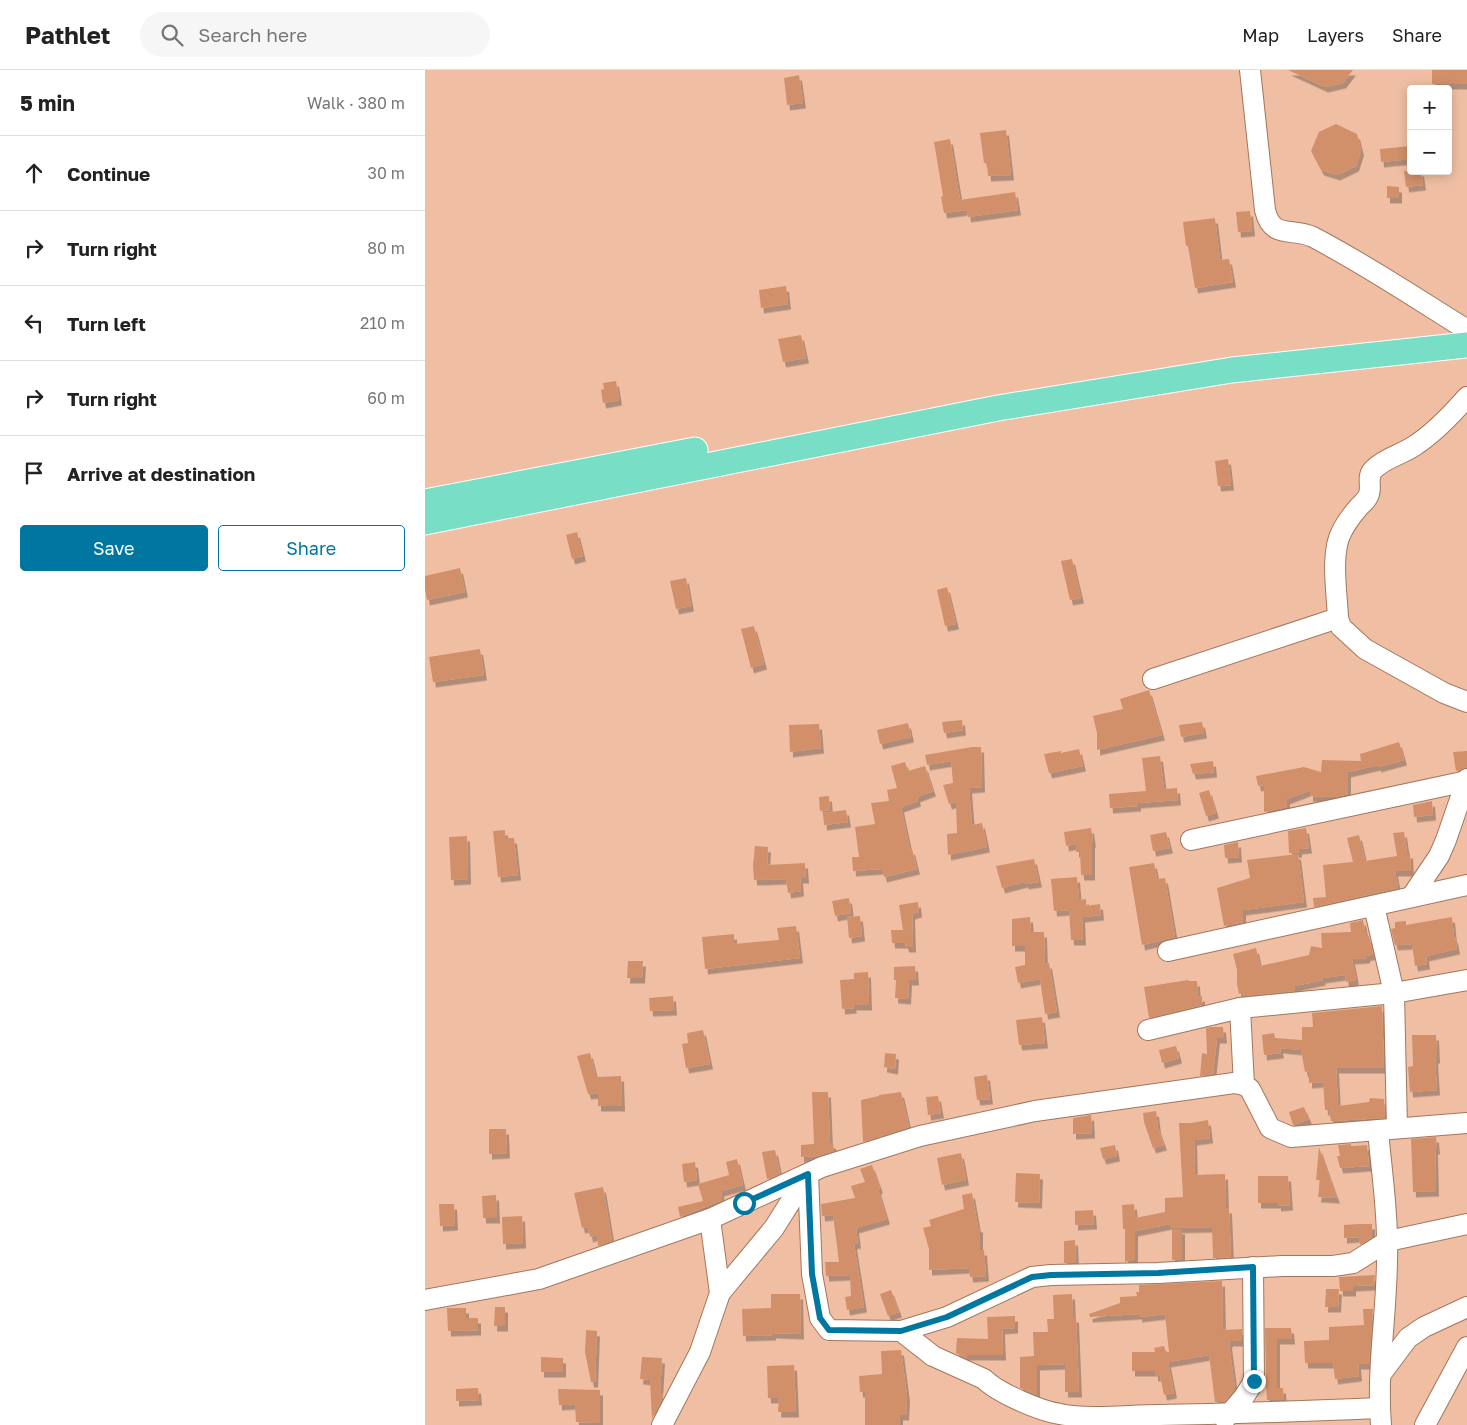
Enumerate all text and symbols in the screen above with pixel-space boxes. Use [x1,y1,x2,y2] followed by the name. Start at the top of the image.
[140,12,490,57] search box
[25,20,110,49] text: Pathlet
[158,21,186,49] icon: search
[198,23,307,46] text: Search here
[1242,24,1279,46] text: Map
[1307,24,1364,46] text: Layers
[1392,24,1442,46] text: Share
[1407,85,1452,175] map controls
[1407,85,1452,130] button: +
[20,90,75,116] text: 5 min
[307,93,405,113] text: Walk · 380 m
[1407,130,1452,175] button: −
[20,159,48,187] icon: ahead
[67,162,150,185] text: Continue
[368,163,405,183] text: 30 m
[20,234,48,262] icon: right
[67,237,157,260] text: Turn right
[367,238,405,258] text: 80 m
[20,309,48,337] icon: left
[67,312,146,335] text: Turn left
[360,313,405,333] text: 210 m
[20,384,48,412] icon: right
[67,387,157,410] text: Turn right
[367,388,405,408] text: 60 m
[20,459,48,487] icon: arrive
[67,462,255,485] text: Arrive at destination
[20,525,208,571] button: Save
[218,525,405,571] button: Share
[733,1192,756,1215] route start
[1243,1370,1266,1393] route end

